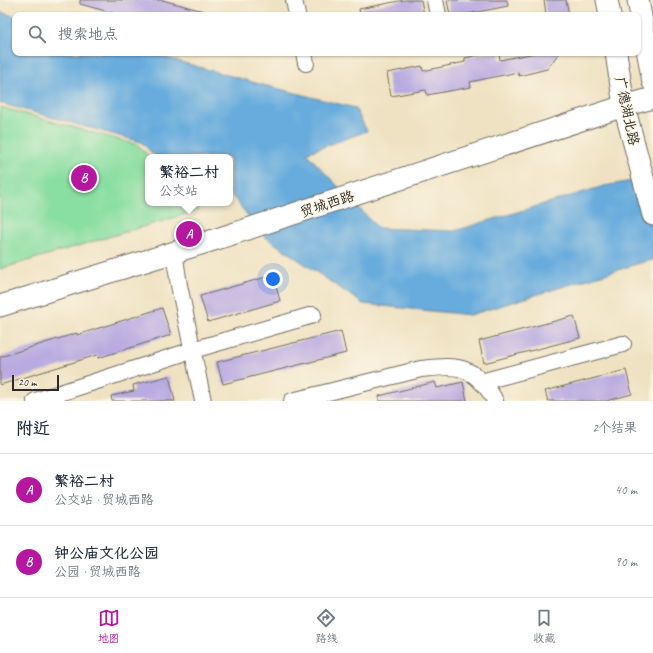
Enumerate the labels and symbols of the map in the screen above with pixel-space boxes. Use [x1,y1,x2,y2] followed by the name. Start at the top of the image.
[611,75,643,147] street label: 广德湖北路
[71,163,97,193] pin: B
[298,187,356,221] street label: 贸城西路
[176,219,202,249] pin: A
[263,269,283,289] your location
[12,373,59,392] scale bar

